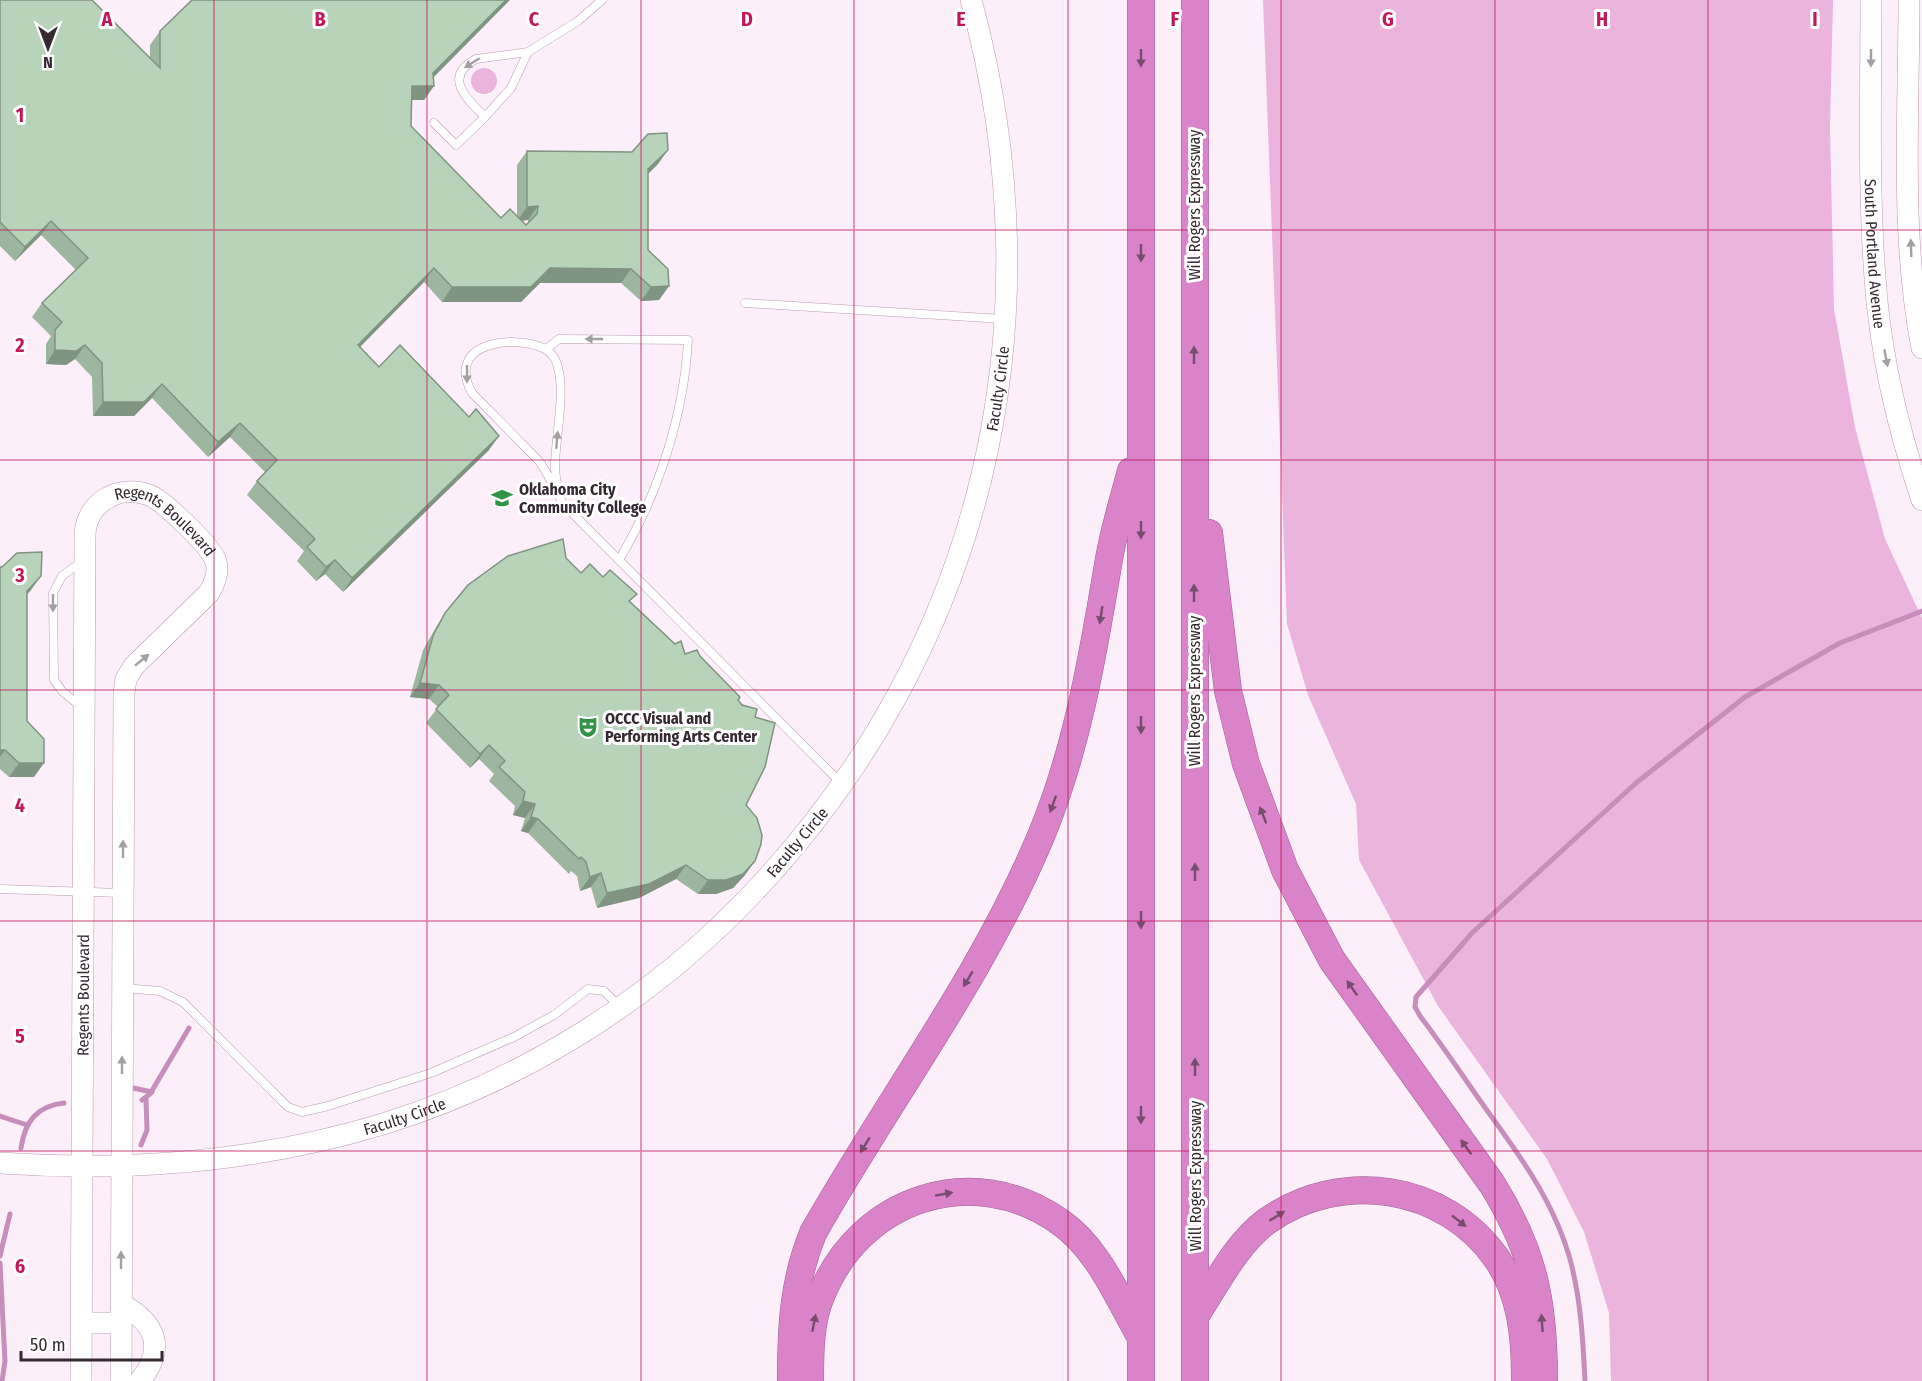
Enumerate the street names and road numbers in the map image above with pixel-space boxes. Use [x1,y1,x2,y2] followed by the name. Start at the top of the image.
[1185,129,1204,280] street label: Will Rogers Expressway
[1861,179,1889,330] street label: South Portland Avenue
[982,345,1013,433] street label: Faculty Circle
[112,483,219,560] street label: Regents Boulevard
[1185,615,1204,766] street label: Will Rogers Expressway
[763,803,832,881] street label: Faculty Circle
[74,934,93,1056] street label: Regents Boulevard
[361,1094,449,1139] street label: Faculty Circle
[1186,1100,1205,1251] street label: Will Rogers Expressway

